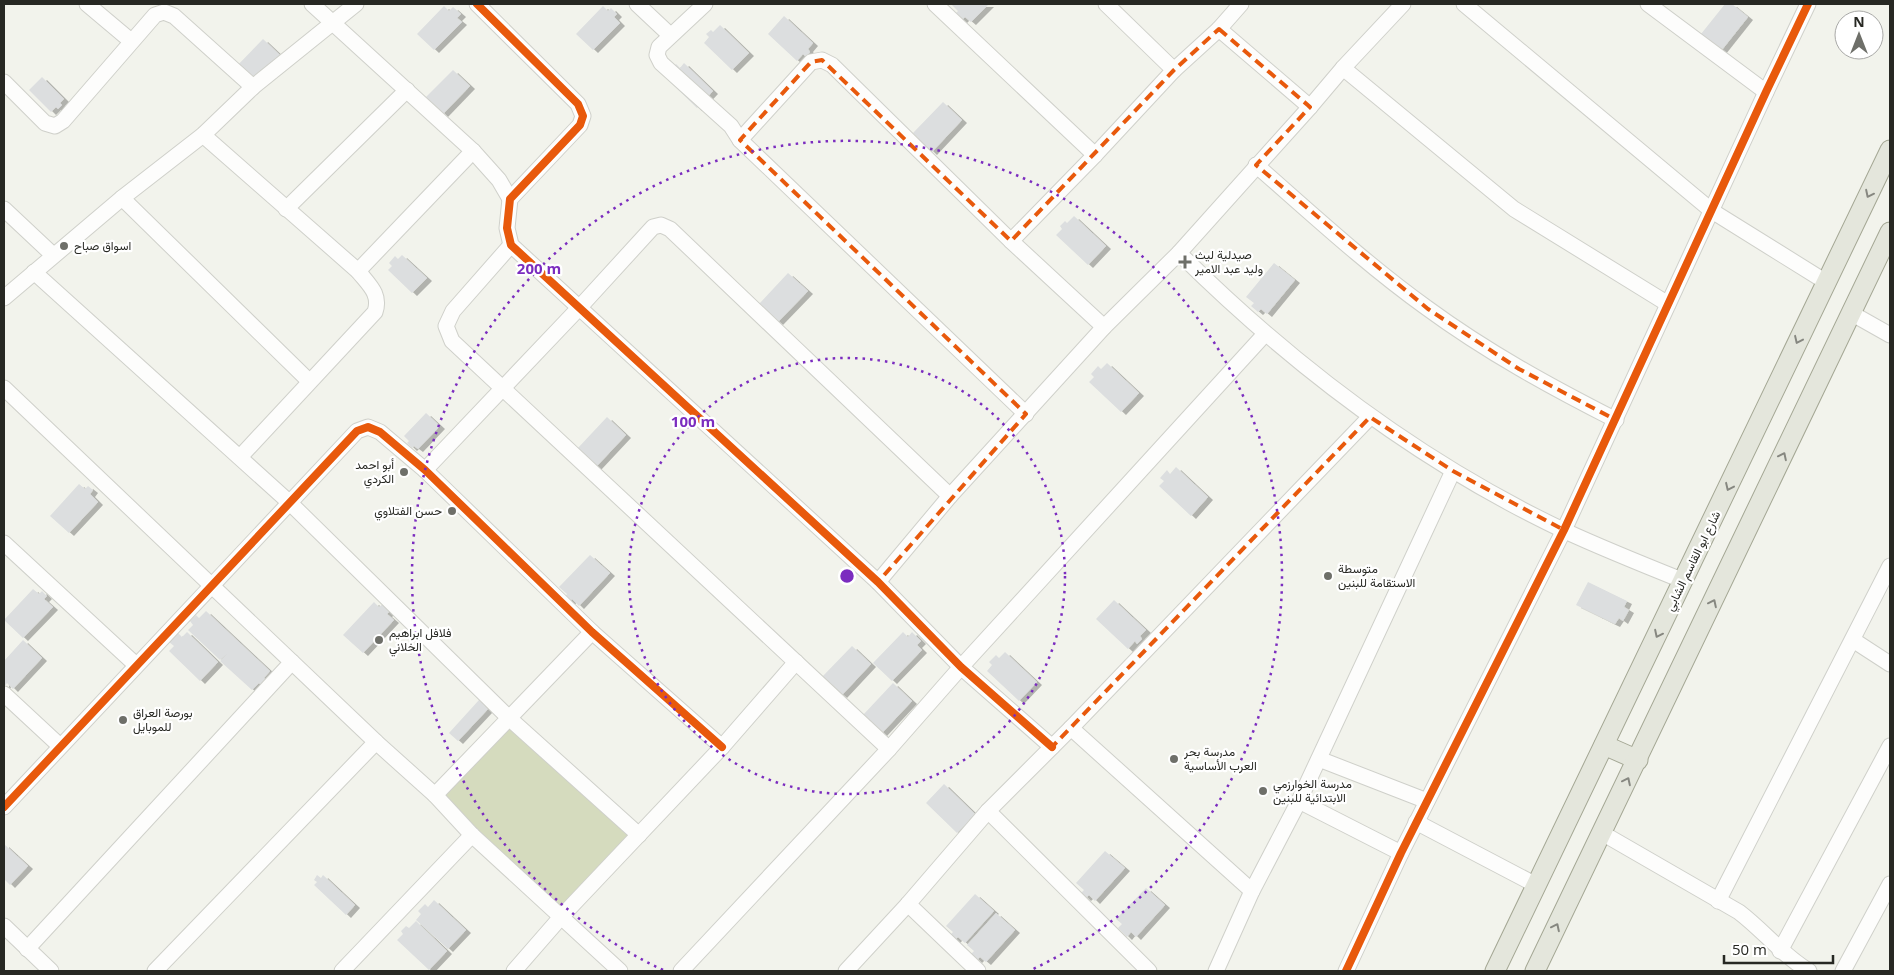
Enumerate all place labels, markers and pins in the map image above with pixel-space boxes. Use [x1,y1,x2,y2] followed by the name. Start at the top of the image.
[74,237,131,255] place label: اسواق صباح
[58,240,70,252] marker: اسواق صباح
[1194,246,1263,277] place label: صيدلية ليث وليد عبد الامير
[1179,256,1191,268] marker: صيدلية ليث وليد عبد الامير
[355,456,394,489] place label: أبو احمد الكردي
[398,466,410,478] marker: أبو احمد الكردي
[374,502,442,521] place label: حسن الفتلاوي
[446,505,458,517] marker: حسن الفتلاوي
[1338,560,1415,591] place label: متوسطة الاستقامة للبنين
[838,567,856,585] centre of rings
[1322,570,1334,582] marker: متوسطة الاستقامة للبنين
[389,624,452,657] place label: فلافل ابراهيم الخلاني
[373,634,385,646] marker: فلافل ابراهيم الخلاني
[133,704,192,735] place label: بورصة العراق للموبايل
[117,714,129,726] marker: بورصة العراق للموبايل
[1183,743,1257,774] place label: مدرسة بحر العرب الأساسية
[1168,753,1180,765] marker: مدرسة بحر العرب الأساسية
[1273,775,1352,806] place label: مدرسة الخوارزمي الابتدائية للبنين
[1257,785,1269,797] marker: مدرسة الخوارزمي الابتدائية للبنين

